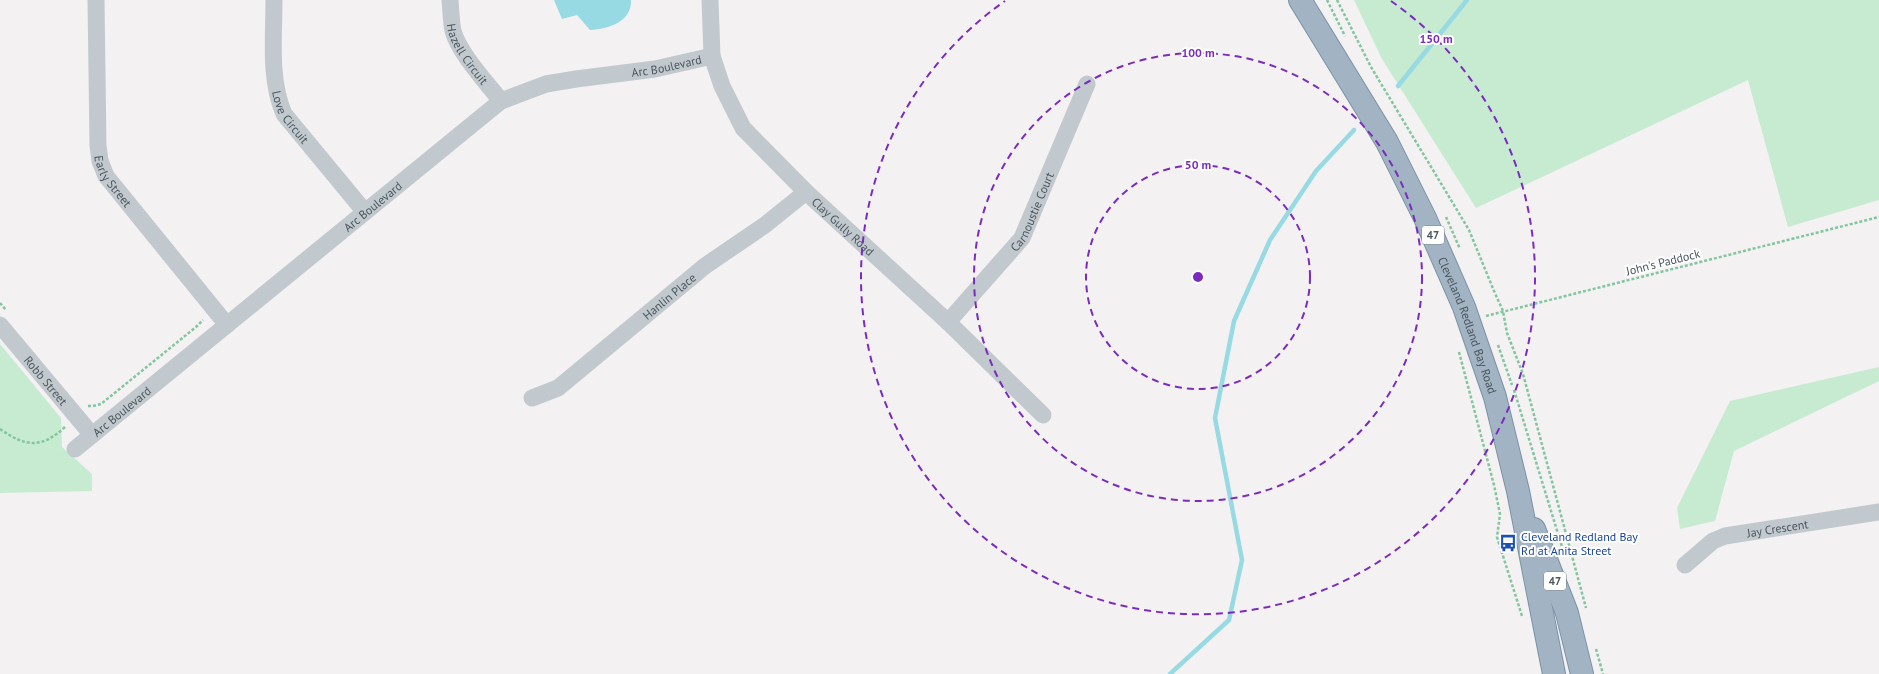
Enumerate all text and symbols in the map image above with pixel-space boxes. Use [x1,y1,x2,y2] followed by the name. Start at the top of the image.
[444,22,492,87] street label: Hazell Circuit
[1419,31,1453,46] text: 150 m
[1181,45,1215,60] text: 100 m
[630,51,703,79] street label: Arc Boulevard
[270,89,313,146] street label: Love Circuit
[92,154,135,210] street label: Early Street
[1185,157,1211,172] text: 50 m
[1007,170,1056,254] street label: Carnoustie Court
[340,178,405,234] street label: Arc Boulevard
[809,194,878,258] street label: Clay Gully Road
[1422,226,1444,244] road number: 47
[1623,245,1702,279] street label: John's Paddock
[1435,254,1501,396] street label: Cleveland Redland Bay Road
[639,270,699,322] street label: Hanlin Place
[1191,270,1205,284] centre of rings
[21,352,71,408] street label: Robb Street
[89,383,154,439] street label: Arc Boulevard
[1745,516,1809,540] street label: Jay Crescent
[1521,529,1638,558] place label: Cleveland Redland Bay Rd at Anita Street
[1498,533,1518,553] bus stop icon: Cleveland Redland Bay Rd at Anita Street
[1544,572,1566,590] road number: 47

